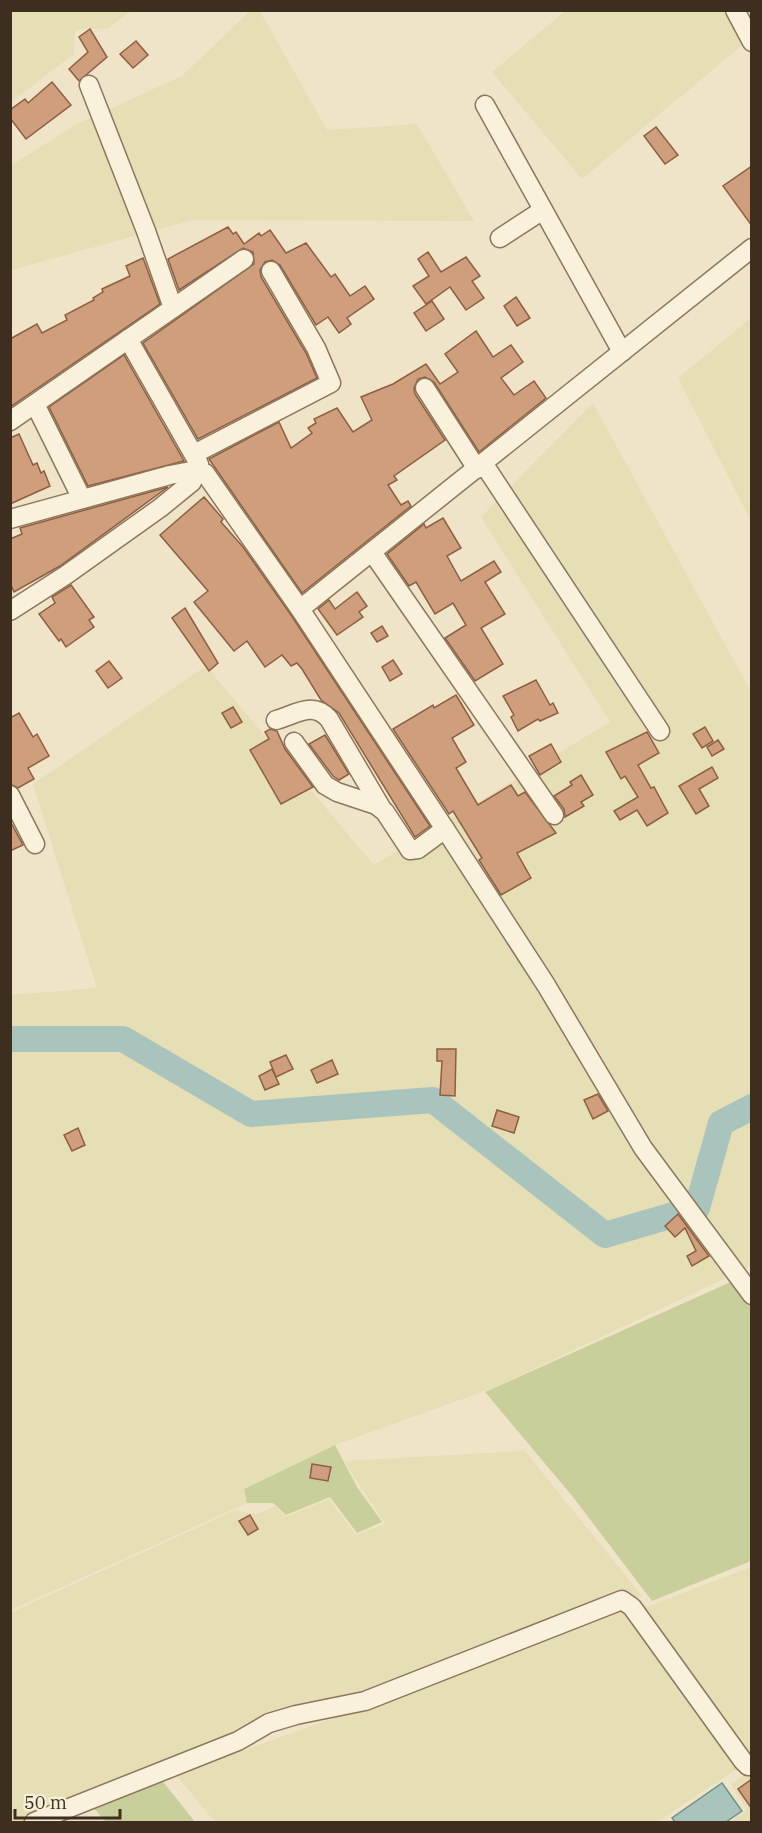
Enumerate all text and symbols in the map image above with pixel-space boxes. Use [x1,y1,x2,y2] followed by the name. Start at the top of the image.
[15,1782,120,1820] scale bar
[24,1791,67,1814] text: 50 m

